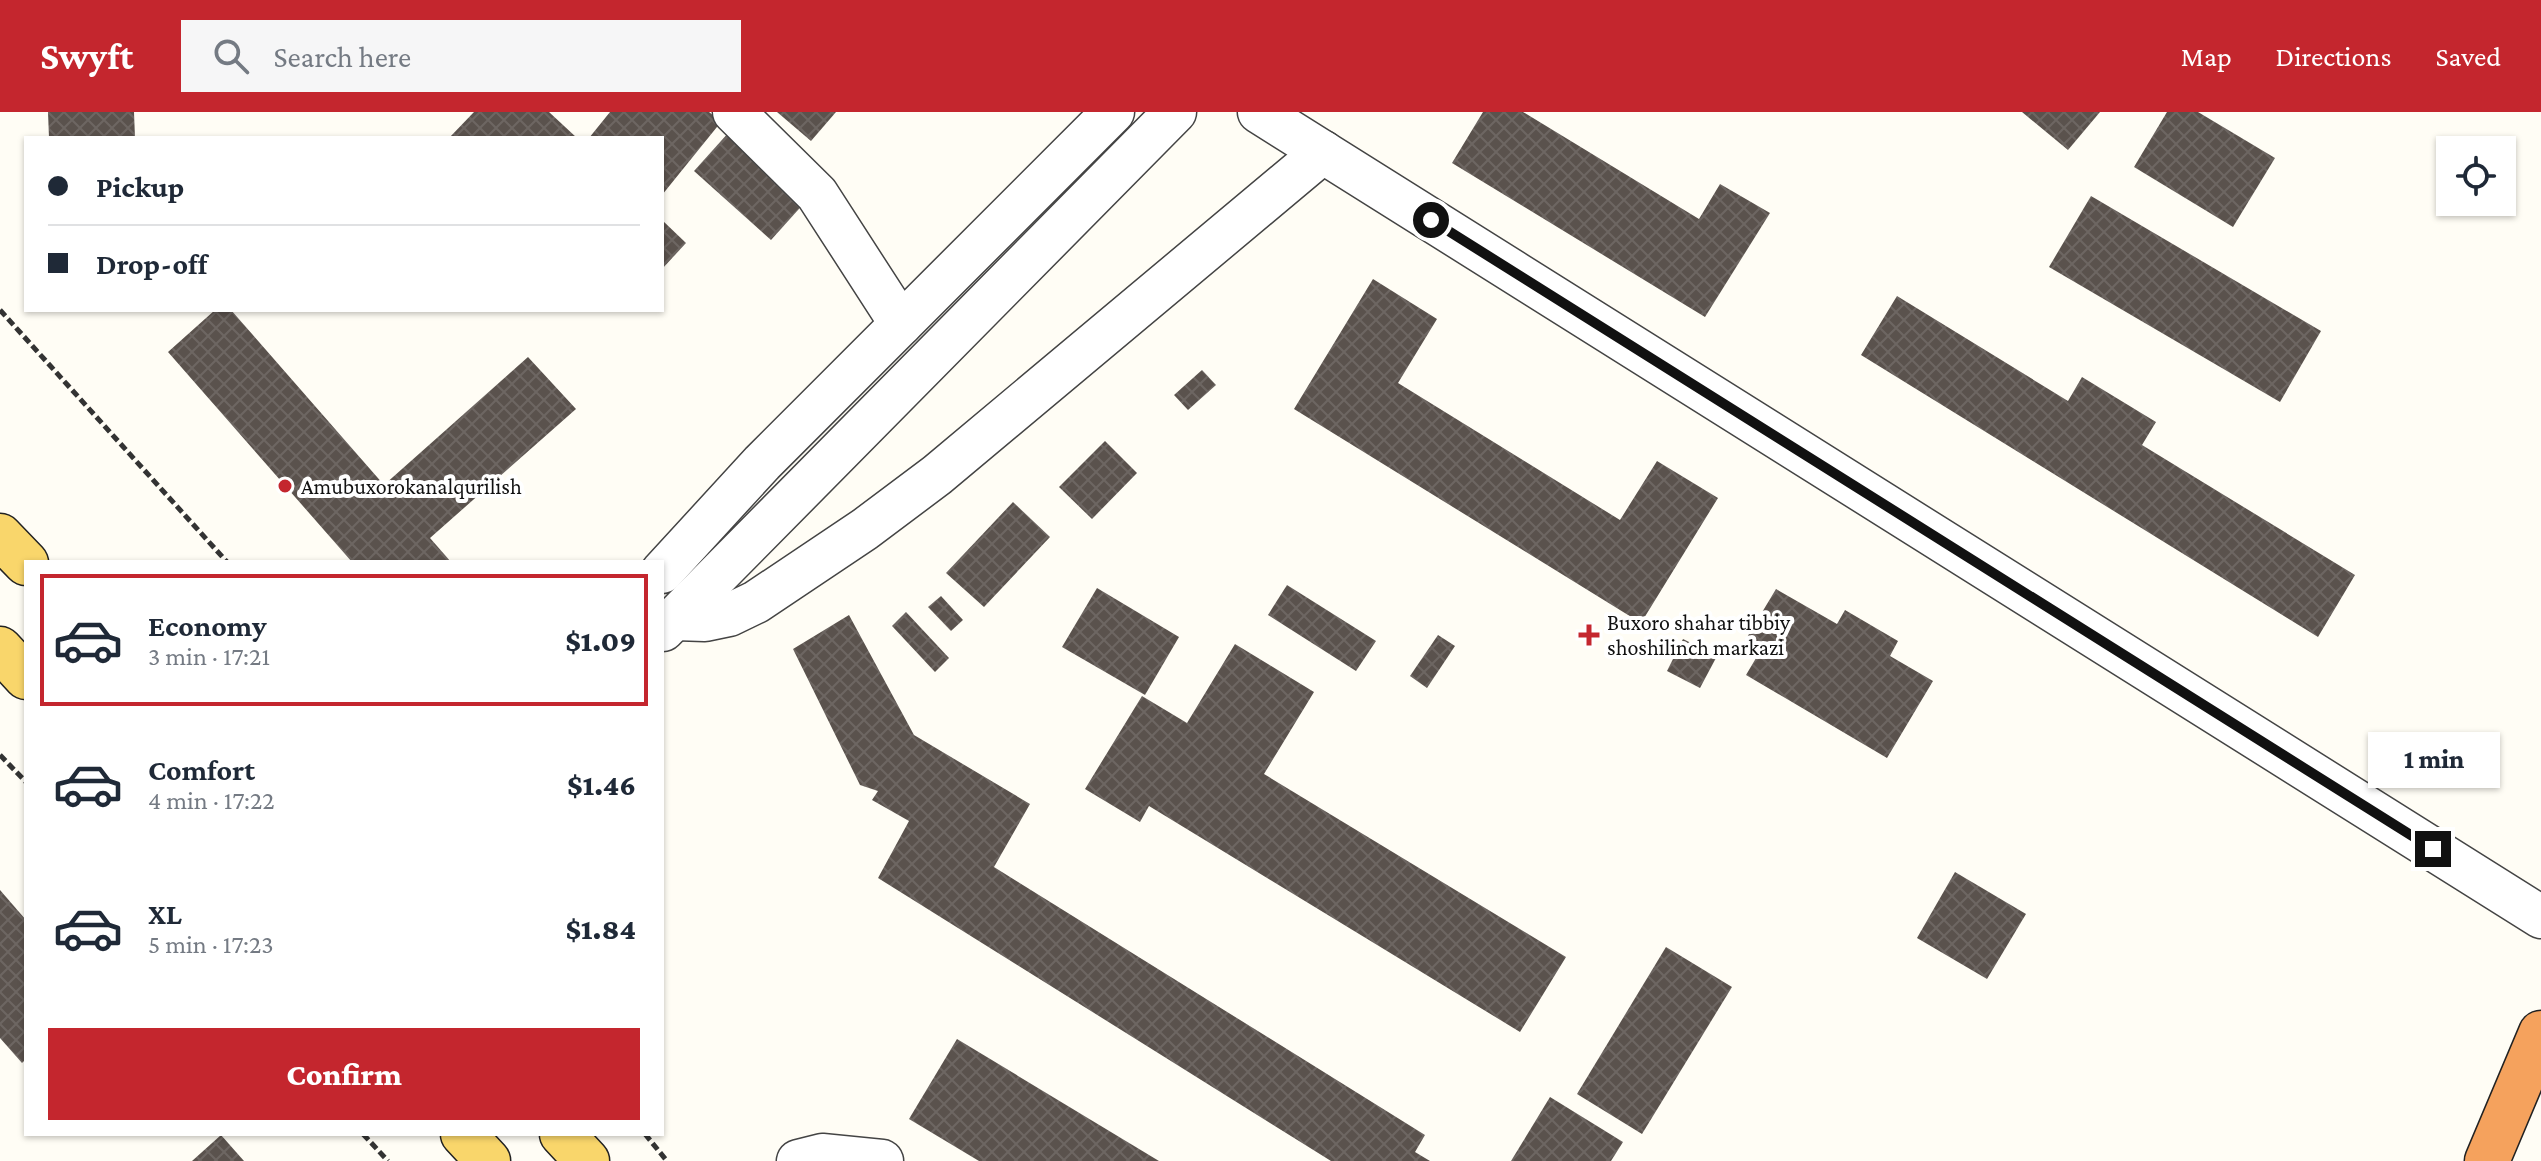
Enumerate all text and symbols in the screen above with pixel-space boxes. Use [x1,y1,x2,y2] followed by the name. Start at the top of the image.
[181,20,741,92] search box
[209,34,253,78] icon: search
[40,35,133,77] text: Swyft
[273,40,411,73] text: Search here
[2181,41,2232,72] text: Map
[2276,41,2391,72] text: Directions
[2435,41,2501,72] text: Saved
[2436,136,2516,216] map controls
[2436,136,2516,216] button: locate
[96,170,184,203] text: Pickup
[1413,202,1449,238] route start
[96,247,207,280] text: Drop-off
[301,474,522,499] place label: Amubuxorokanalqurilish
[276,477,294,495] marker: Amubuxorokanalqurilish
[52,604,124,676] icon: car
[148,609,267,642] text: Economy
[1607,610,1791,660] place label: Buxoro shahar tibbiy shoshilinch markazi
[565,624,636,657] text: $1.09
[1578,624,1600,646] marker: Buxoro shahar tibbiy shoshilinch markazi
[148,642,270,671] text: 3 min · 17:21
[2367,733,2499,789] callout: 1 min
[2404,745,2464,774] text: 1 min
[52,748,124,820] icon: car
[148,753,255,786] text: Comfort
[567,768,636,801] text: $1.46
[148,786,275,815] text: 4 min · 17:22
[2415,831,2451,867] route end
[52,892,124,964] icon: car
[148,897,182,930] text: XL
[565,912,636,945] text: $1.84
[148,930,274,959] text: 5 min · 17:23
[48,1028,640,1120] button: Confirm

